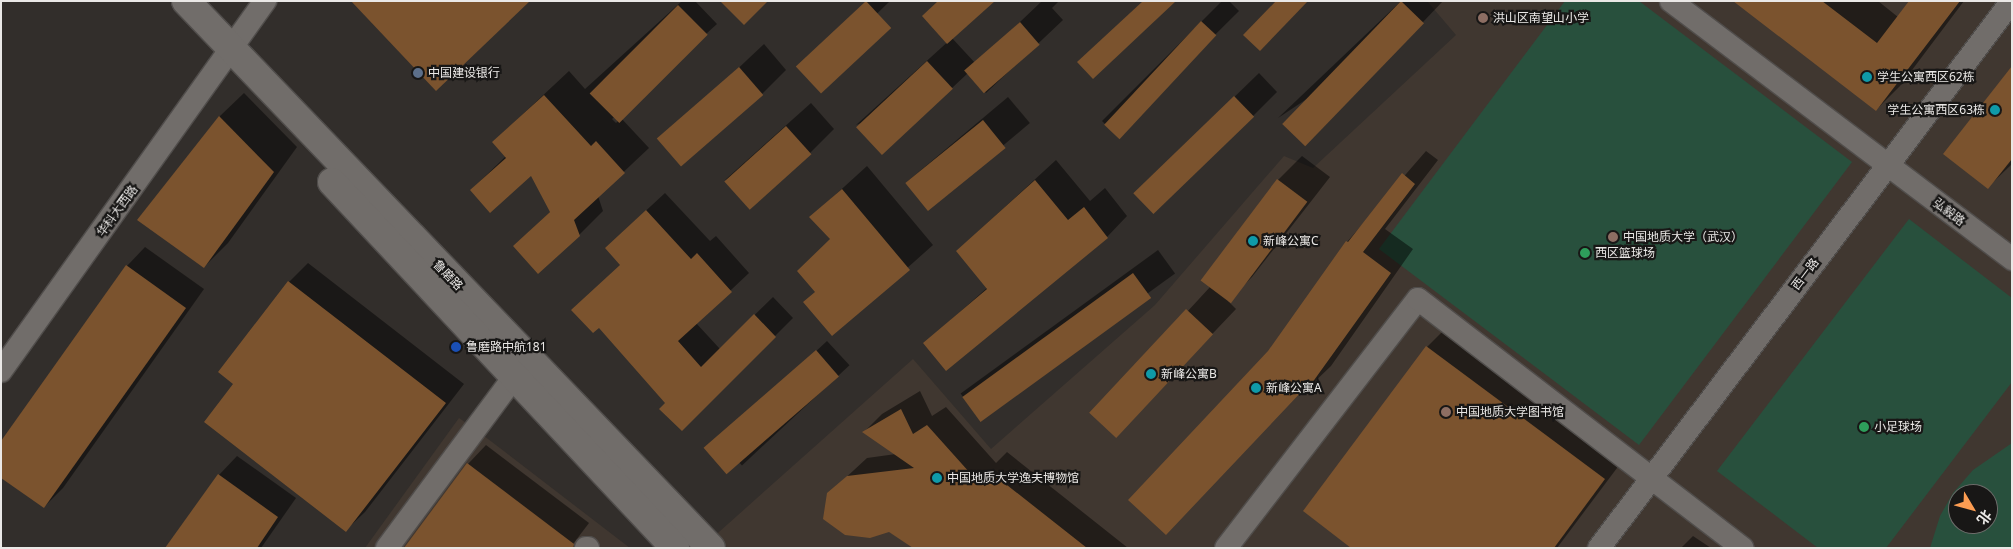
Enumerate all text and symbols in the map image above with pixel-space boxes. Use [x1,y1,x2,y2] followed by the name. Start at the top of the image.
[1493,11,1589,25] place label: 洪山区南望山小学
[1477,12,1489,24] marker: 洪山区南望山小学
[428,66,500,80] place label: 中国建设银行
[412,67,424,79] marker: 中国建设银行
[1877,70,1975,84] place label: 学生公寓西区62栋
[1861,71,1873,83] marker: 学生公寓西区62栋
[1887,103,1985,117] place label: 学生公寓西区63栋
[1989,104,2001,116] marker: 学生公寓西区63栋
[94,182,140,240] street label: 华科大西路
[1930,195,1968,229] street label: 弘毅路
[1623,230,1743,244] place label: 中国地质大学（武汉）
[1607,231,1619,243] marker: 中国地质大学（武汉）
[1263,234,1319,248] place label: 新峰公寓C
[1247,235,1259,247] marker: 新峰公寓C
[1595,246,1655,260] place label: 西区篮球场
[1579,247,1591,259] marker: 西区篮球场
[1788,255,1822,293] street label: 西一路
[430,257,466,293] street label: 鲁磨路
[466,340,547,354] place label: 鲁磨路中航181
[450,341,462,353] marker: 鲁磨路中航181
[1161,367,1217,381] place label: 新峰公寓B
[1145,368,1157,380] marker: 新峰公寓B
[1266,381,1322,395] place label: 新峰公寓A
[1250,382,1262,394] marker: 新峰公寓A
[1456,405,1564,419] place label: 中国地质大学图书馆
[1440,406,1452,418] marker: 中国地质大学图书馆
[1874,420,1922,434] place label: 小足球场
[1858,421,1870,433] marker: 小足球场
[947,471,1079,485] place label: 中国地质大学逸夫博物馆
[931,472,943,484] marker: 中国地质大学逸夫博物馆
[1948,484,1998,534] north arrow
[1973,506,1996,529] text: 北

